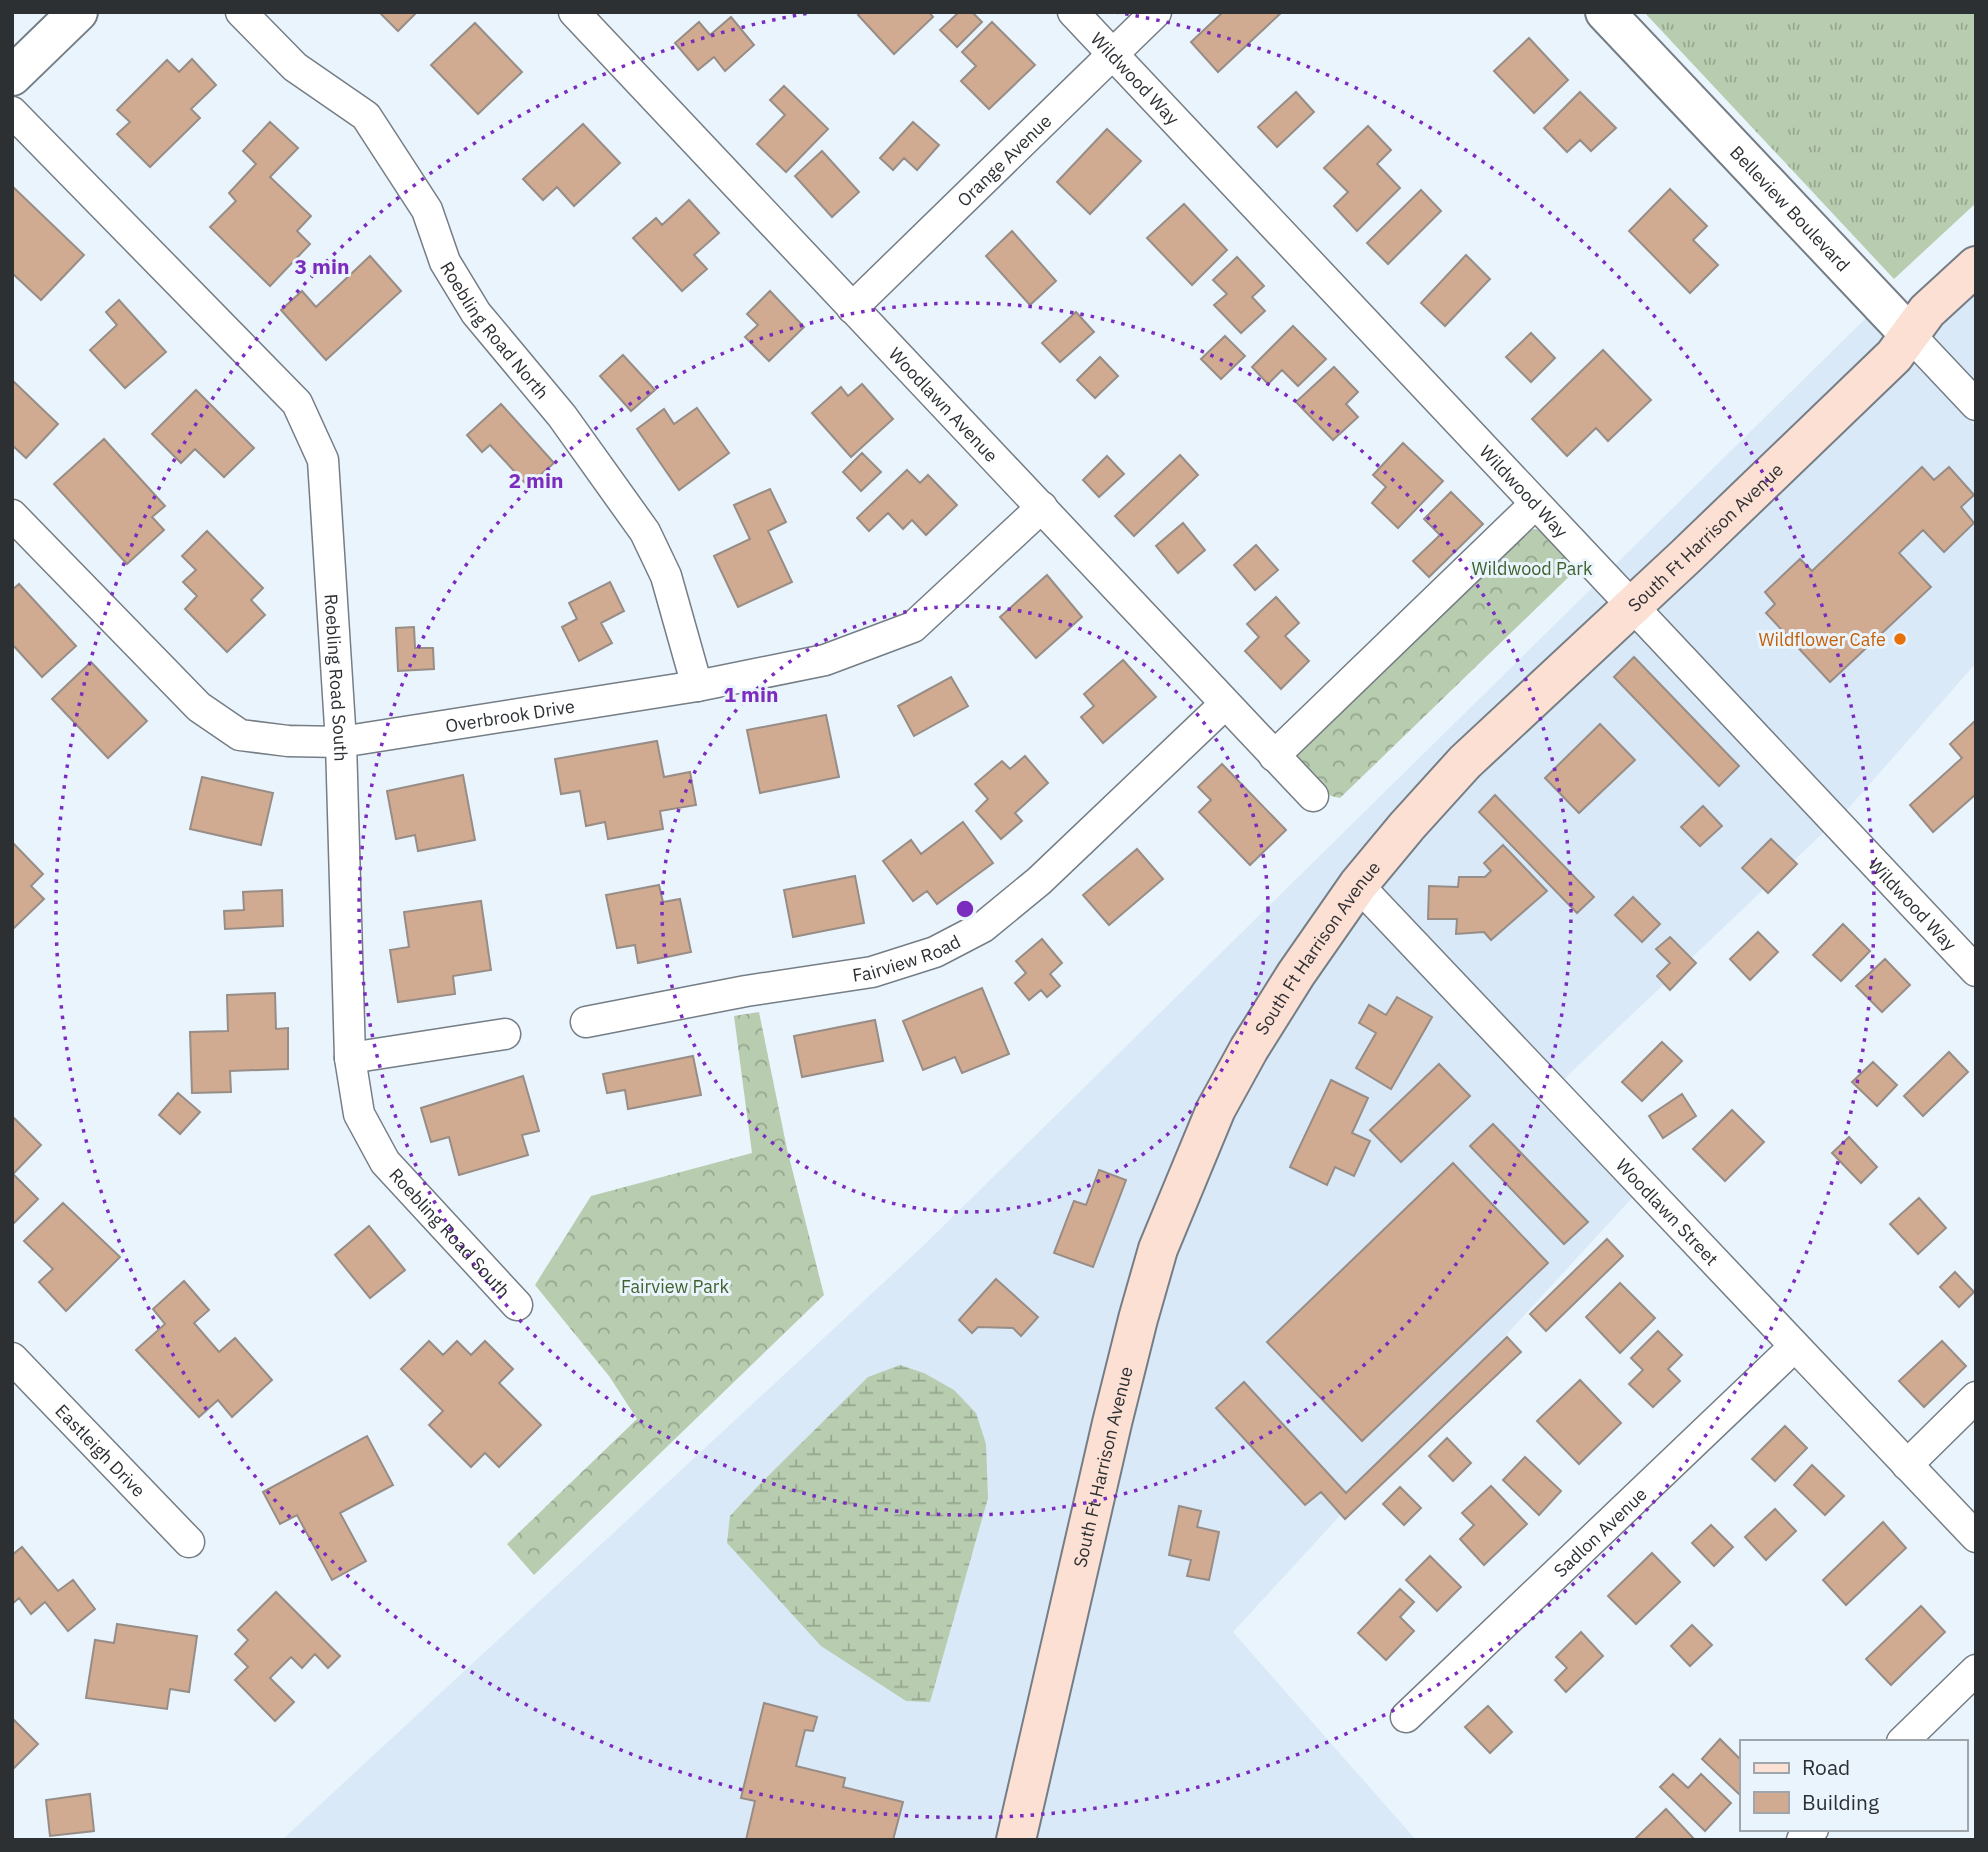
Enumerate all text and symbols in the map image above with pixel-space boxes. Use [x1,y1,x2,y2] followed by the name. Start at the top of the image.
[1086,27,1185,129] street label: Wildwood Way
[952,109,1056,211] street label: Orange Avenue
[1726,141,1855,276] street label: Belleview Boulevard
[295,252,349,280] text: 3 min
[436,257,554,404] street label: Roebling Road North
[884,342,1003,467] street label: Woodlawn Avenue
[1475,440,1573,542] street label: Wildwood Way
[1623,458,1788,616] street label: South Ft Harrison Avenue
[509,466,563,494] text: 2 min
[1472,557,1593,580] park label: Wildwood Park
[320,593,353,762] street label: Roebling Road South
[1759,628,1886,651] place label: Wildflower Cafe
[1892,631,1908,647] marker: Wildflower Cafe
[724,680,778,708] text: 1 min
[444,694,576,737] street label: Overbrook Drive
[1864,853,1962,955] street label: Wildwood Way
[1249,856,1385,1039] street label: South Ft Harrison Avenue
[953,897,977,921] centre of rings
[851,929,964,986] street label: Fairview Road
[1612,1153,1724,1270] street label: Woodlawn Street
[385,1163,516,1302] street label: Roebling Road South
[621,1275,729,1298] park label: Fairview Park
[1068,1364,1137,1570] street label: South Ft Harrison Avenue
[51,1399,151,1502] street label: Eastleigh Drive
[1549,1482,1651,1582] street label: Sadlon Avenue
[1740,1740,1967,1831] legend
[1802,1753,1850,1781] text: Road
[1802,1788,1879,1816] text: Building

